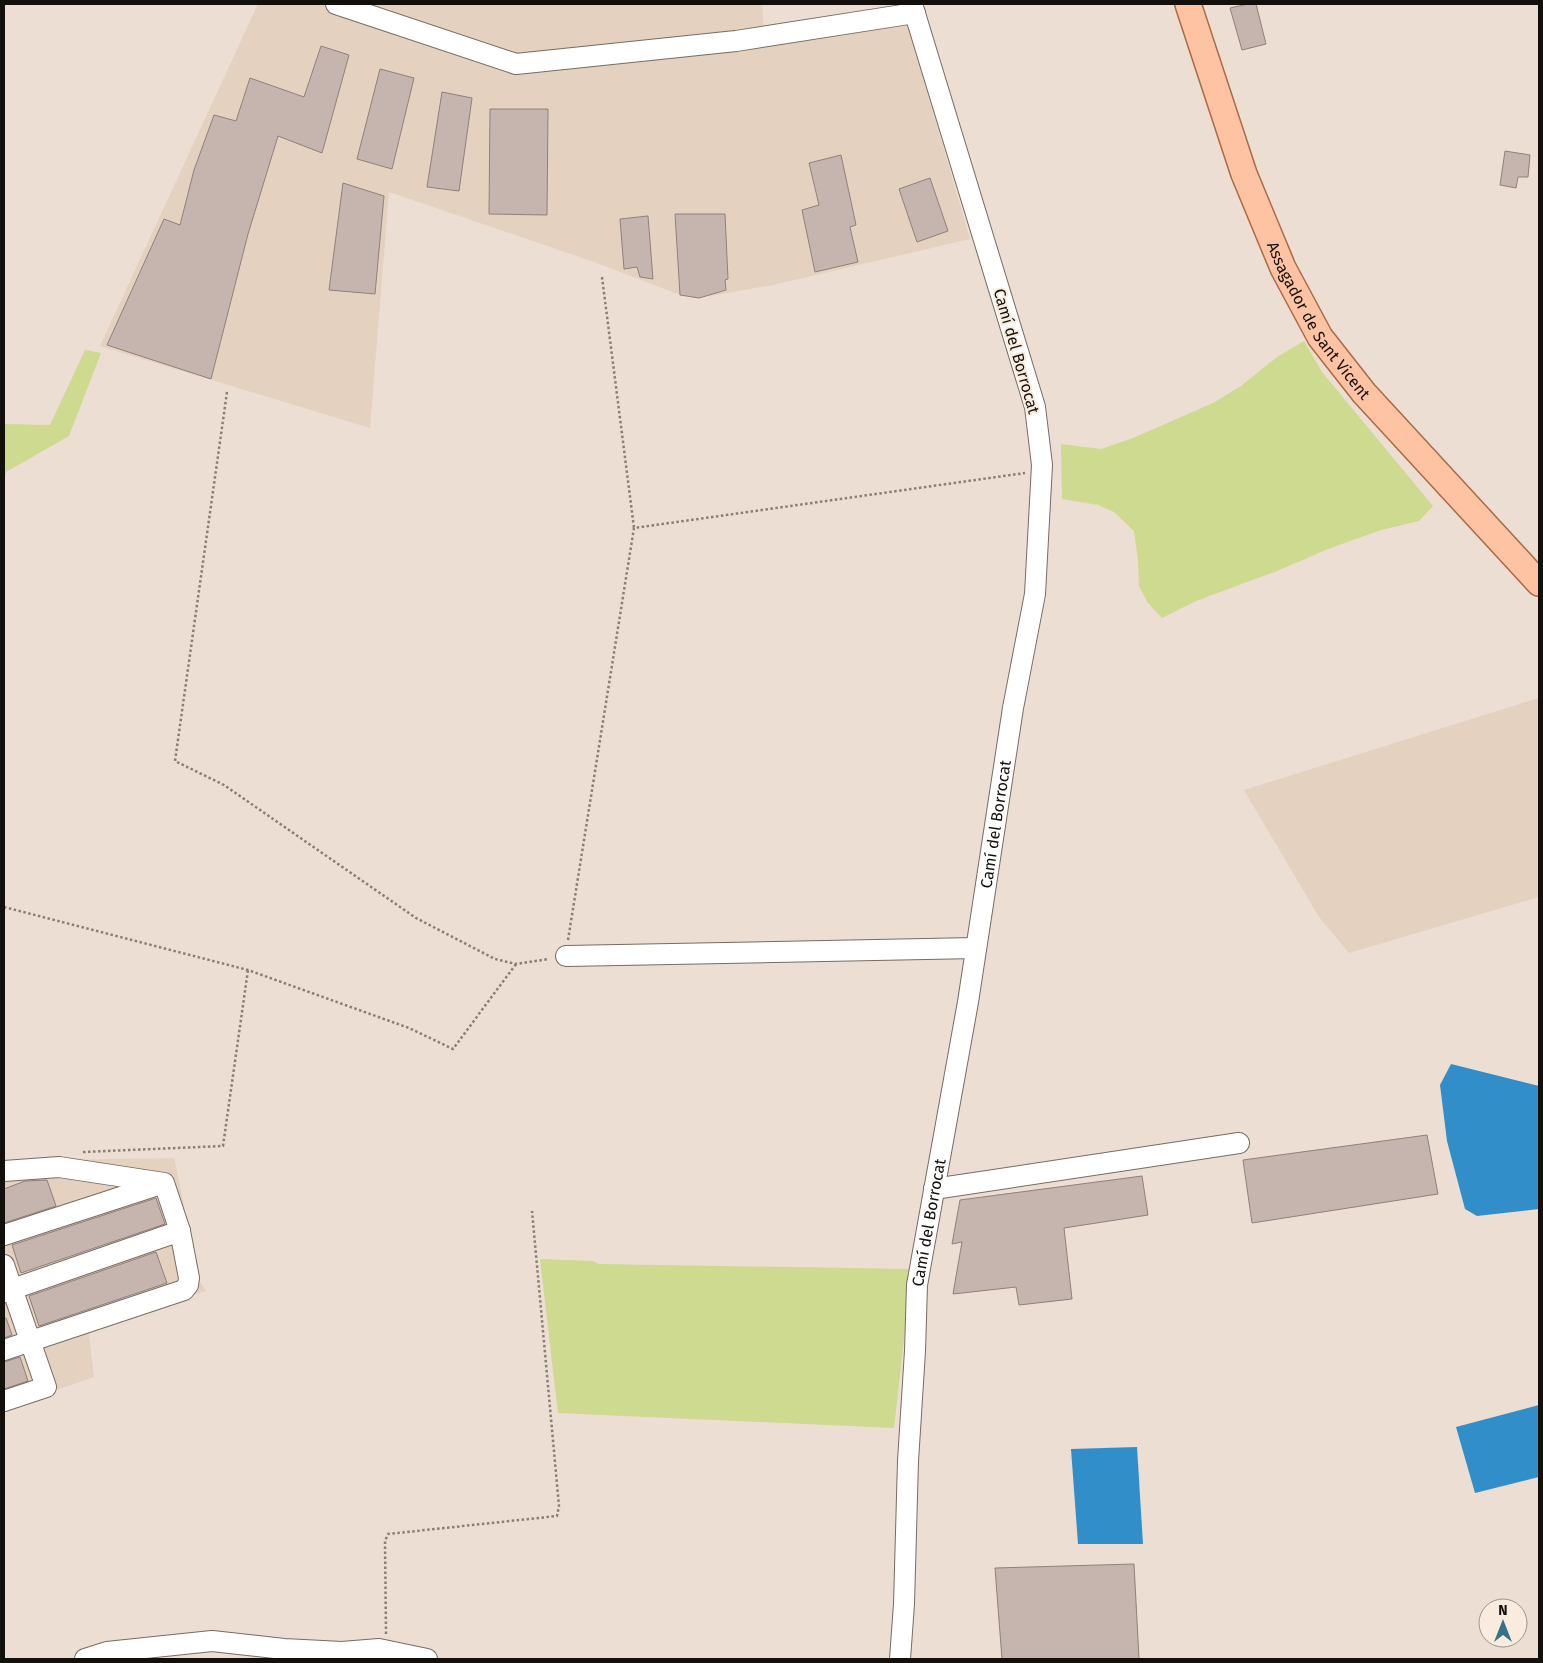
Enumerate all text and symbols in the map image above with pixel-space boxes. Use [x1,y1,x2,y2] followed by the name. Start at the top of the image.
[1263,239,1374,404] street label: Assagador de Sant Vicent
[990,286,1044,416] street label: Camí del Borrocat
[977,758,1015,890] street label: Camí del Borrocat
[908,1157,950,1288] street label: Camí del Borrocat
[1478,1598,1528,1648] north arrow
[1498,1602,1508,1619] text: N

